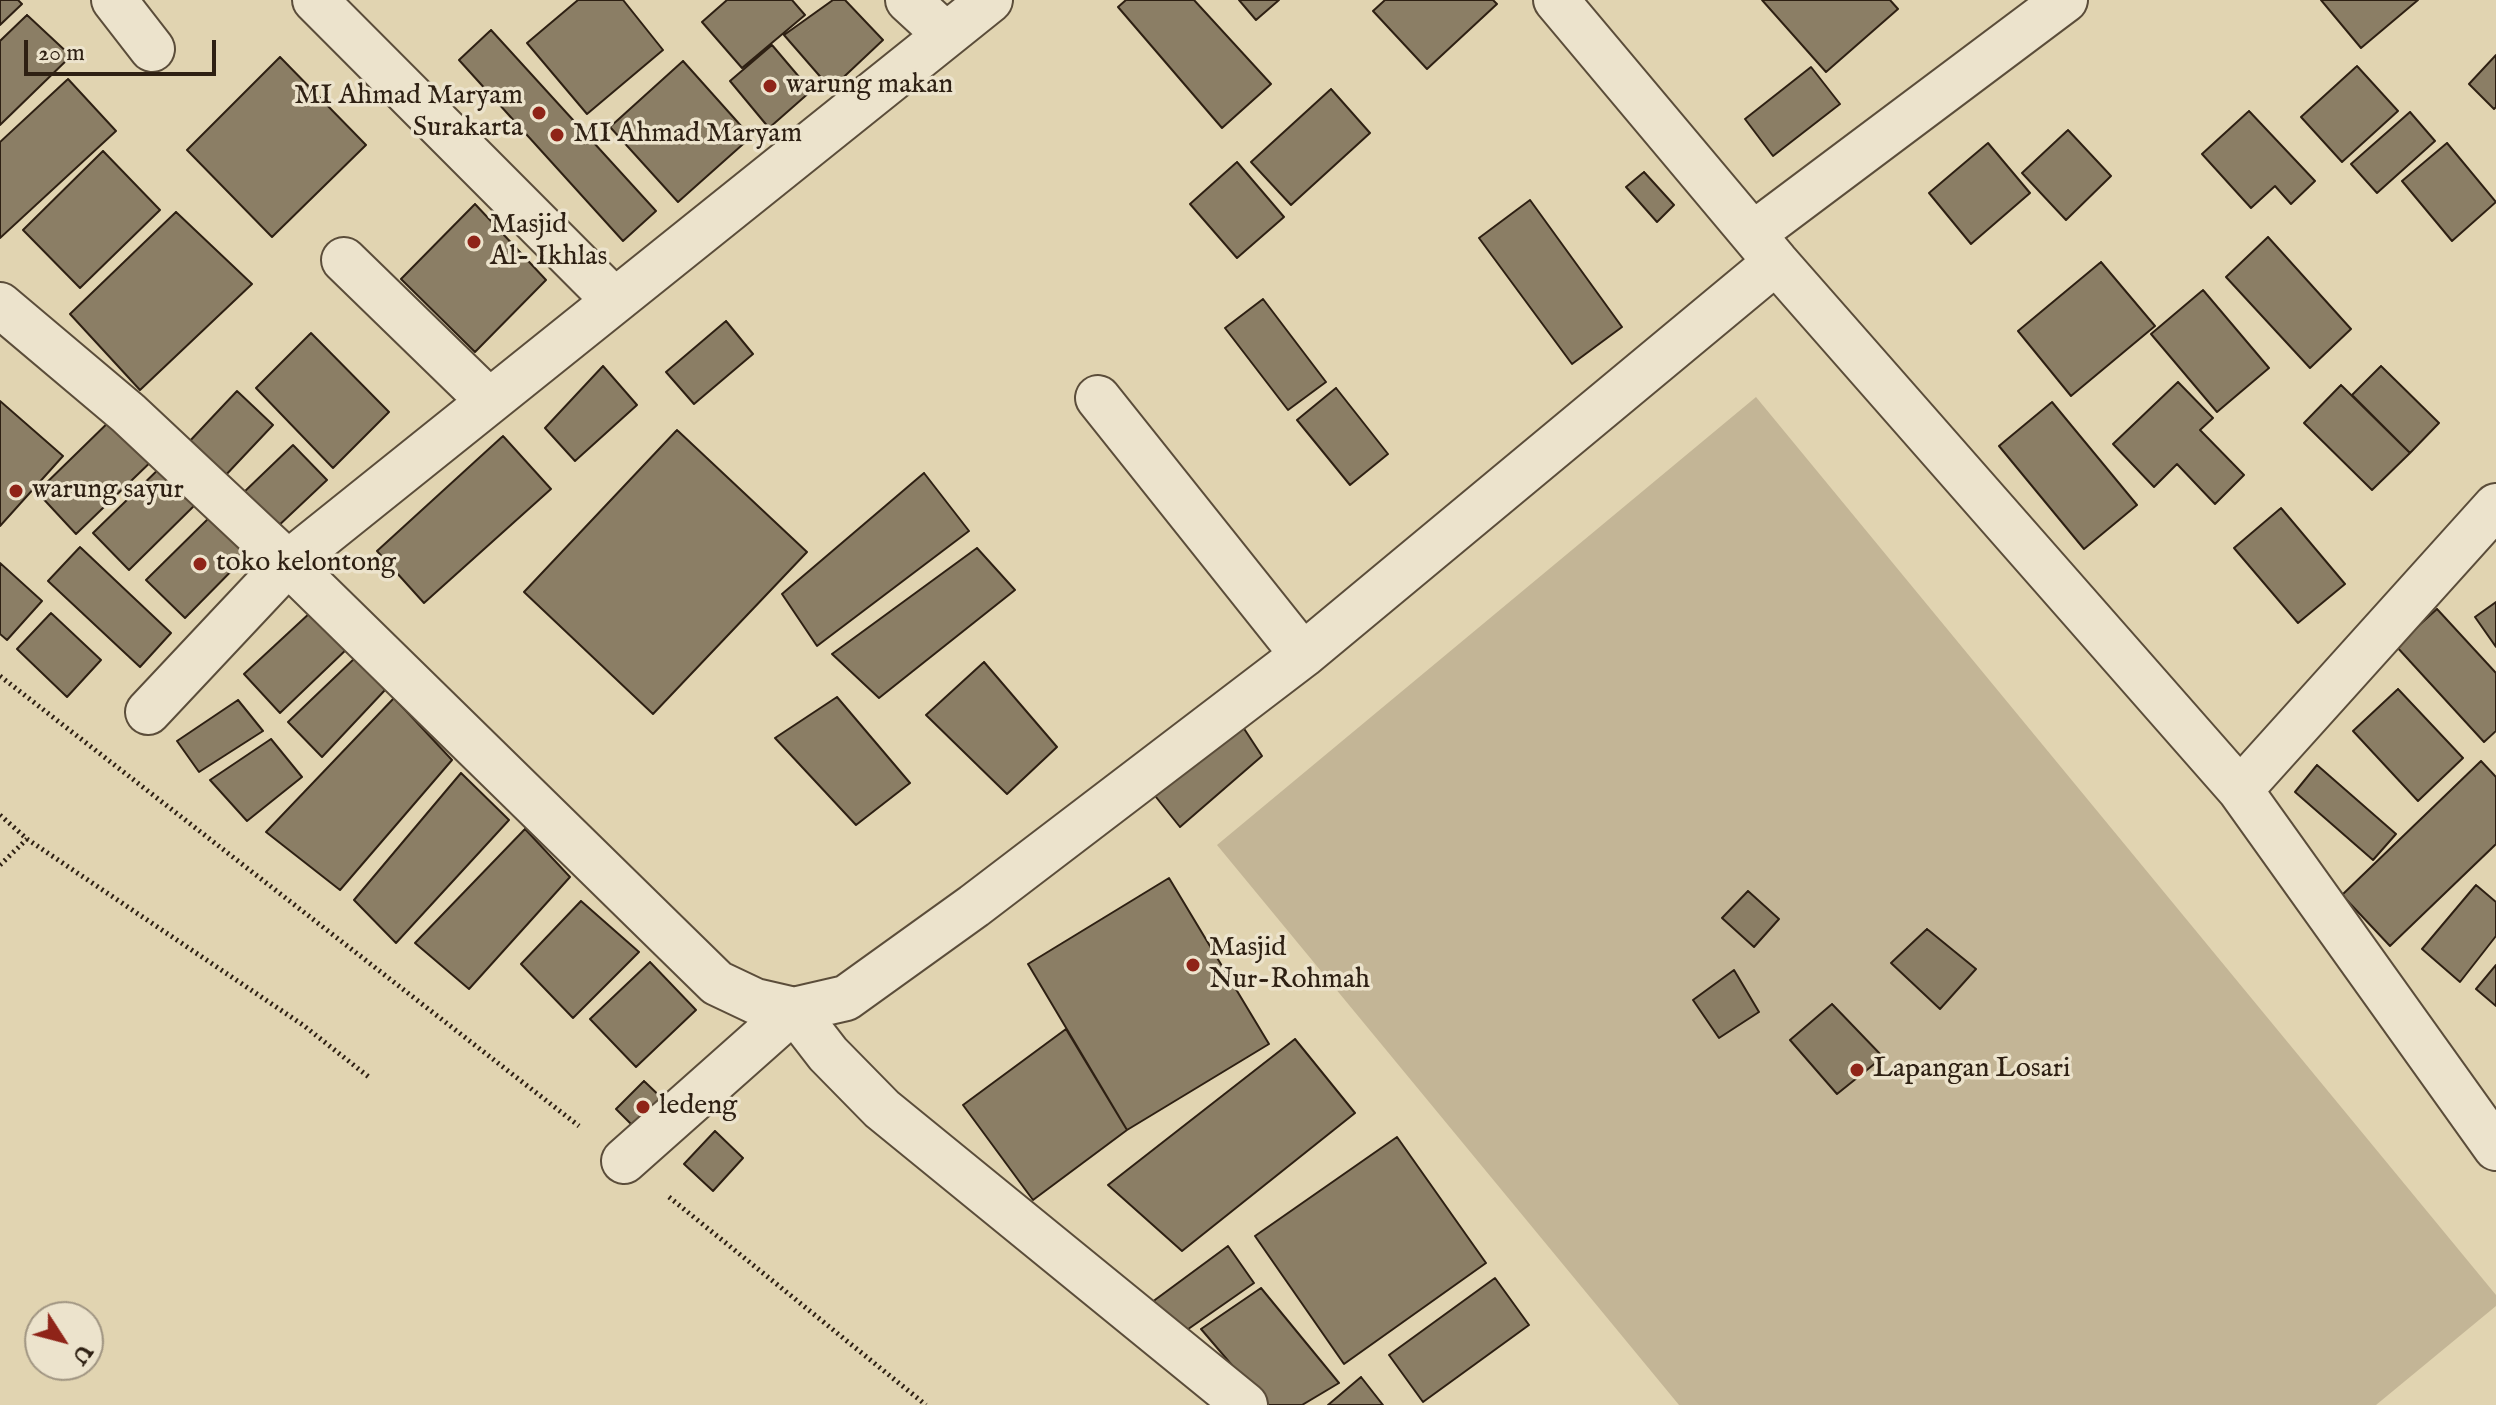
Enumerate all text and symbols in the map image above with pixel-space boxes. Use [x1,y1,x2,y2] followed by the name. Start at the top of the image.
[28,24,220,74] scale bar
[38,38,85,69] text: 20 m
[786,69,953,103] place label: warung makan
[761,77,779,95] marker: warung makan
[294,80,523,146] place label: MI Ahmad Maryam Surakarta
[530,104,548,122] marker: MI Ahmad Maryam Surakarta
[573,118,802,152] place label: MI Ahmad Maryam
[548,126,566,144] marker: MI Ahmad Maryam
[490,209,607,275] place label: Masjid Al- Ikhlas
[465,233,483,251] marker: Masjid Al- Ikhlas
[32,474,184,508] place label: warung sayur
[7,482,25,500] marker: warung sayur
[216,547,396,581] place label: toko kelontong
[191,555,209,573] marker: toko kelontong
[1209,932,1370,998] place label: Masjid Nur-Rohmah
[1184,956,1202,974] marker: Masjid Nur-Rohmah
[1873,1053,2071,1087] place label: Lapangan Losari
[1848,1061,1866,1079] marker: Lapangan Losari
[659,1090,737,1124] place label: ledeng
[634,1098,652,1116] marker: ledeng
[24,1301,104,1381] north arrow
[65,1338,99,1370] text: U

